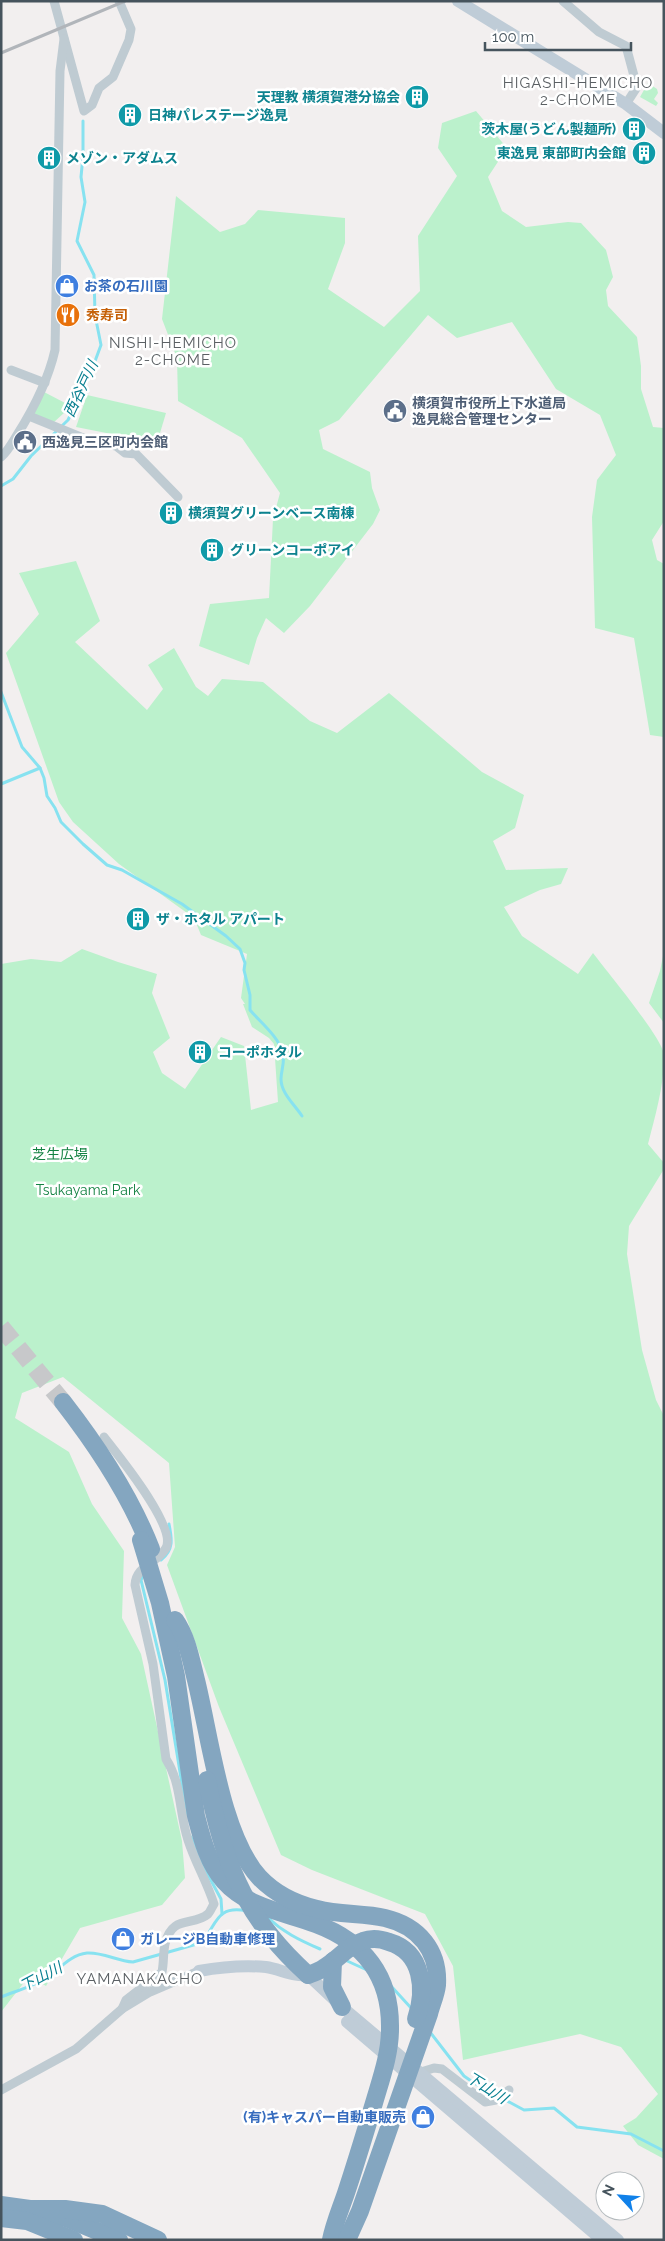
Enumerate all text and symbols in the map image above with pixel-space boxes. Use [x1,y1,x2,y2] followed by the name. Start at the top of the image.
[485,20,631,52] scale bar
[492,28,534,46] text: 100 m
[503,74,653,109] district label: HIGASHI-HEMICHO 2-CHOME
[404,84,430,110] building icon: 天理教 横須賀港分協会
[257,89,400,105] place label: 天理教 横須賀港分協会
[117,102,143,128] building icon: 日神パレステージ逸見
[148,107,288,123] place label: 日神パレステージ逸見
[621,116,647,142] building icon: 茨木屋(うどん製麺所)
[481,121,616,137] place label: 茨木屋(うどん製麺所)
[631,140,657,166] building icon: 東逸見 東部町内会館
[36,145,62,171] building icon: メゾン・アダムス
[497,145,626,161] place label: 東逸見 東部町内会館
[66,150,178,166] place label: メゾン・アダムス
[54,273,80,299] shop icon: お茶の石川園
[84,278,168,294] place label: お茶の石川園
[55,302,81,328] restaurant icon: 秀寿司
[86,307,128,323] place label: 秀寿司
[109,334,237,369] district label: NISHI-HEMICHO 2-CHOME
[60,356,103,420] water label: 西谷戸川
[412,395,566,427] place label: 横須賀市役所上下水道局 逸見総合管理センター
[382,398,408,424] public building icon: 横須賀市役所上下水道局 逸見総合管理センター
[12,429,38,455] public building icon: 西逸見三区町内会館
[42,434,168,450] place label: 西逸見三区町内会館
[158,500,184,526] building icon: 横須賀グリーンベース南棟
[188,505,355,521] place label: 横須賀グリーンベース南棟
[199,537,225,563] building icon: グリーンコーポアイ
[230,542,355,558] place label: グリーンコーポアイ
[125,906,151,932] building icon: ザ・ホタル アパート
[156,911,285,927] place label: ザ・ホタル アパート
[187,1039,213,1065] building icon: コーポホタル
[218,1044,302,1060] place label: コーポホタル
[32,1146,88,1162] park label: 芝生広場
[36,1182,141,1198] park label: Tsukayama Park
[110,1926,136,1952] shop icon: ガレージB自動車修理
[140,1931,275,1947] place label: ガレージB自動車修理
[17,1958,67,1996] water label: 下山川
[77,1970,203,1988] district label: YAMANAKACHO
[463,2068,513,2109] water label: 下山川
[410,2104,436,2130] shop icon: (有)キャスパー自動車販売
[243,2109,406,2125] place label: (有)キャスパー自動車販売
[595,2171,645,2221] north arrow
[599,2182,618,2199] text: N

